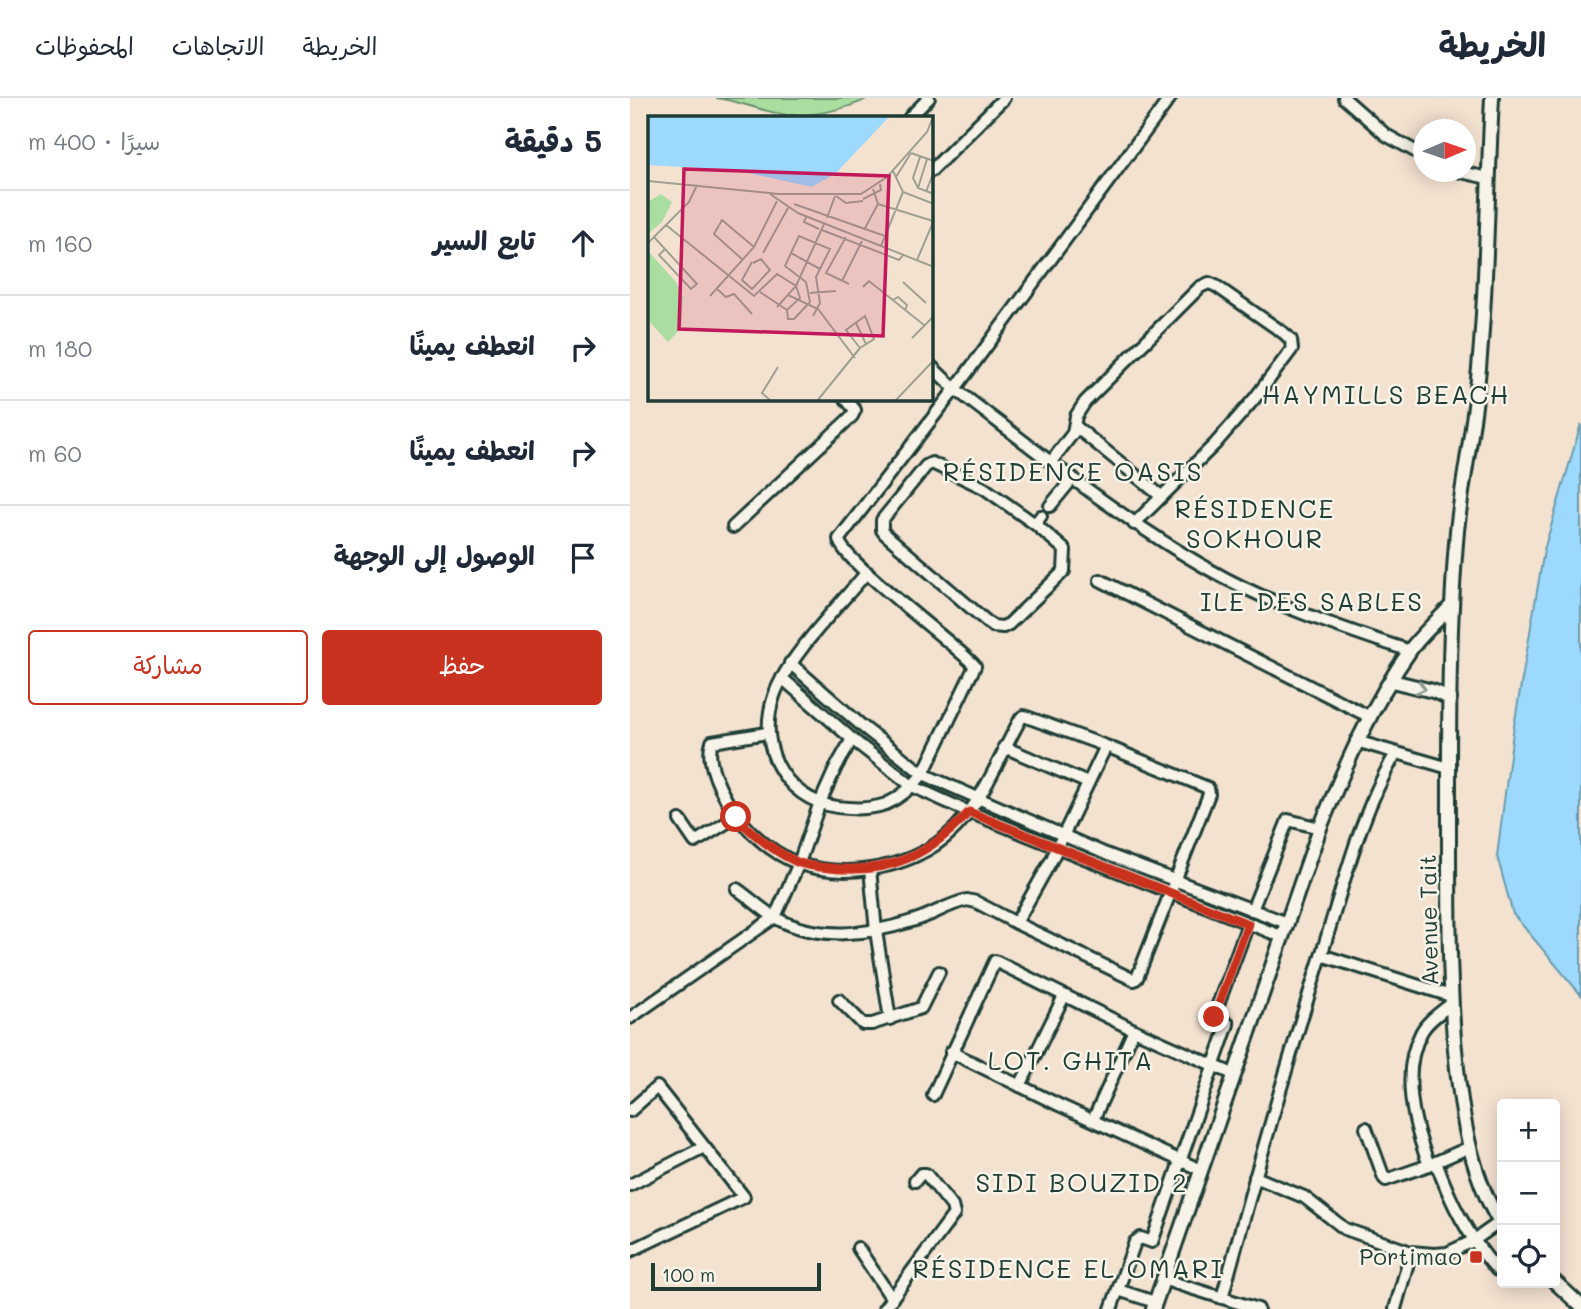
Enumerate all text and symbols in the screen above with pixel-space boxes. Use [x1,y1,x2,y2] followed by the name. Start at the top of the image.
[1439,22,1546,65] text: الخريطة
[35,30,134,61] text: المحفوظات
[172,30,265,61] text: الاتجاهات
[303,30,377,61] text: الخريطة
[648,116,933,401] inset map
[1413,119,1476,182] north arrow
[504,120,602,160] text: 5 دقيقة
[28,126,160,156] text: سيرًا · 400 m
[433,223,535,257] text: تابع السير
[564,224,602,262] icon: ahead
[28,228,92,258] text: 160 m
[410,328,535,362] text: انعطف يمينًا
[564,329,602,367] icon: right
[28,333,92,363] text: 180 m
[1262,377,1510,411] district label: HAYMILLS BEACH
[410,433,535,467] text: انعطف يمينًا
[564,434,602,472] icon: right
[28,438,82,468] text: 60 m
[943,454,1203,488] district label: RÉSIDENCE OASIS
[1174,491,1336,555] district label: RÉSIDENCE SOKHOUR
[333,538,535,572] text: الوصول إلى الوجهة
[564,539,602,577] icon: arrive
[1200,584,1424,618] district label: ILE DES SABLES
[28,630,308,705] button: مشاركة
[322,630,602,705] button: حفظ
[1415,680,1427,694] one-way arrow
[720,801,751,832] route start
[1412,854,1444,986] street label: Avenue Tait
[1198,1001,1229,1032] route end
[988,1043,1154,1077] district label: LOT. GHITA
[1497,1099,1560,1288] map controls
[1497,1099,1560,1162] button: +
[1497,1162,1560,1225] button: −
[975,1165,1189,1199] district label: SIDI BOUZID 2
[1497,1225,1560,1288] button: locate
[1359,1241,1462,1271] place label: Portimao
[1468,1249,1484,1265] marker: Portimao
[912,1251,1224,1285] district label: RÉSIDENCE EL OMARI
[651,1260,821,1292] scale bar
[662,1262,715,1287] text: 100 m

